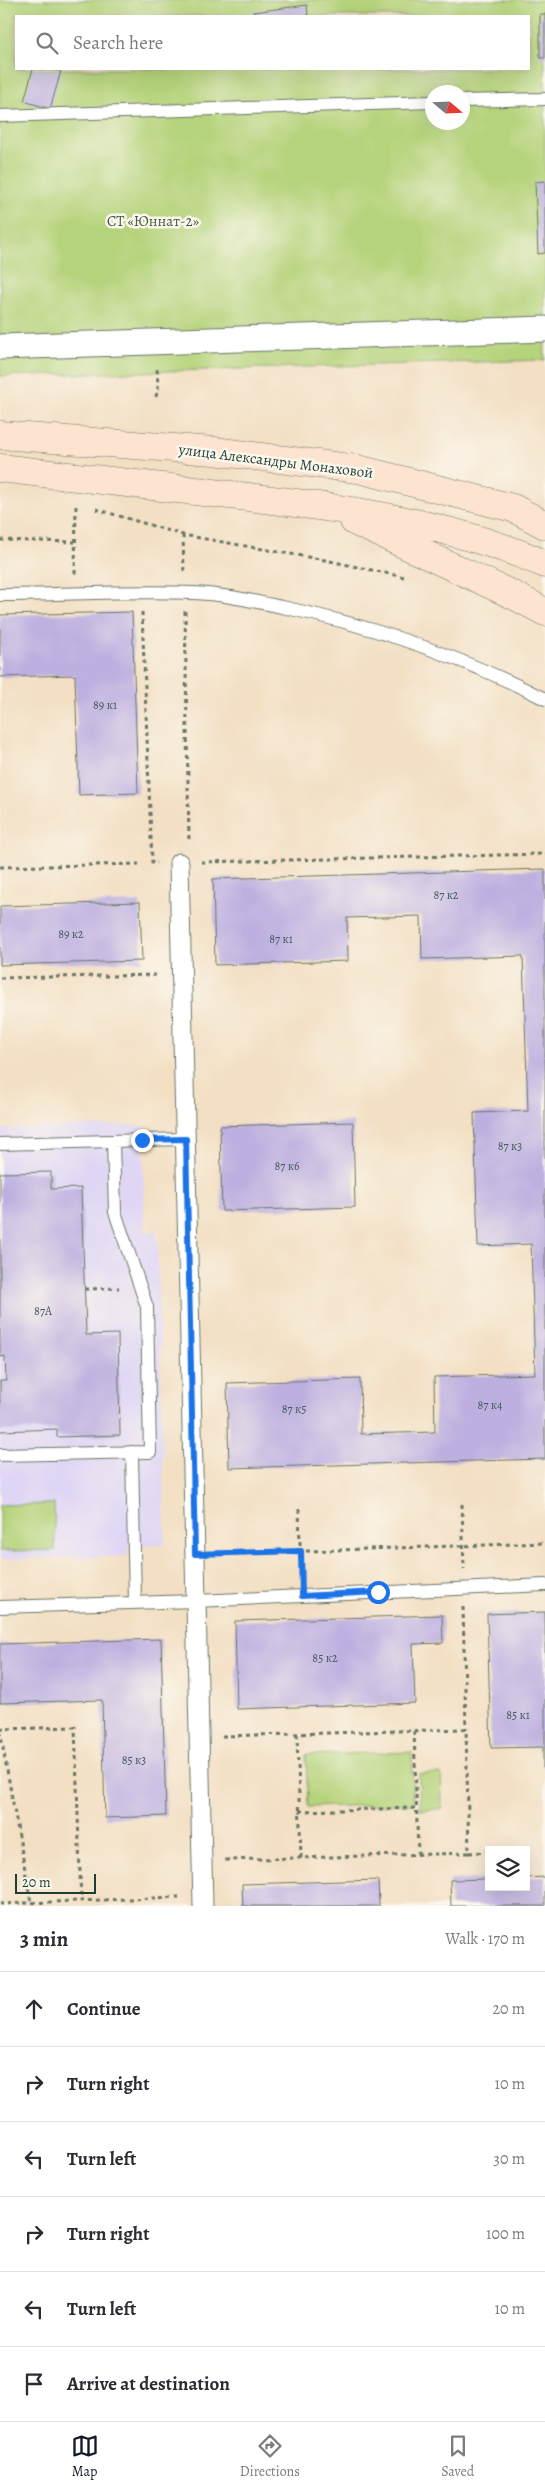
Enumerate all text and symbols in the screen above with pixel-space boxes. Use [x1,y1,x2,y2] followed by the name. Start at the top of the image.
[15,15,530,70] search box
[33,29,61,57] icon: search
[73,30,163,56] text: Search here
[425,85,470,130] north arrow
[107,211,200,231] park label: СТ «Юннат-2»
[177,439,375,483] street label: улица Александры Монаховой
[93,697,117,713] house number: 89 к1
[433,887,459,903] house number: 87 к2
[58,926,84,942] house number: 89 к2
[269,931,293,947] house number: 87 к1
[131,1129,154,1152] route end
[498,1138,522,1154] house number: 87 к3
[274,1158,300,1174] house number: 87 к6
[34,1303,53,1319] house number: 87А
[478,1397,503,1413] house number: 87 к4
[282,1401,306,1417] house number: 87 к5
[367,1581,390,1604] route start
[312,1650,338,1666] house number: 85 к2
[506,1707,530,1723] house number: 85 к1
[122,1752,146,1768] house number: 85 к3
[485,1846,530,1891] map controls
[485,1846,530,1891] button: layers
[15,1871,96,1894] scale bar
[22,1873,51,1892] text: 20 m
[20,1925,68,1953] text: 3 min
[445,1928,525,1950] text: Walk · 170 m
[20,1995,48,2023] icon: ahead
[67,1996,141,2022] text: Continue
[492,1998,525,2020] text: 20 m
[20,2070,48,2098] icon: right
[67,2071,149,2097] text: Turn right
[495,2073,525,2095] text: 10 m
[20,2145,48,2173] icon: left
[67,2146,136,2172] text: Turn left
[493,2148,525,2170] text: 30 m
[20,2220,48,2248] icon: right
[67,2221,149,2247] text: Turn right
[486,2223,525,2245] text: 100 m
[20,2295,48,2323] icon: left
[67,2296,136,2322] text: Turn left
[495,2298,525,2320] text: 10 m
[20,2370,48,2398] icon: arrive
[67,2371,230,2397] text: Arrive at destination
[71,2432,99,2481] tab: Map
[240,2432,300,2481] tab: Directions
[441,2432,474,2481] tab: Saved

